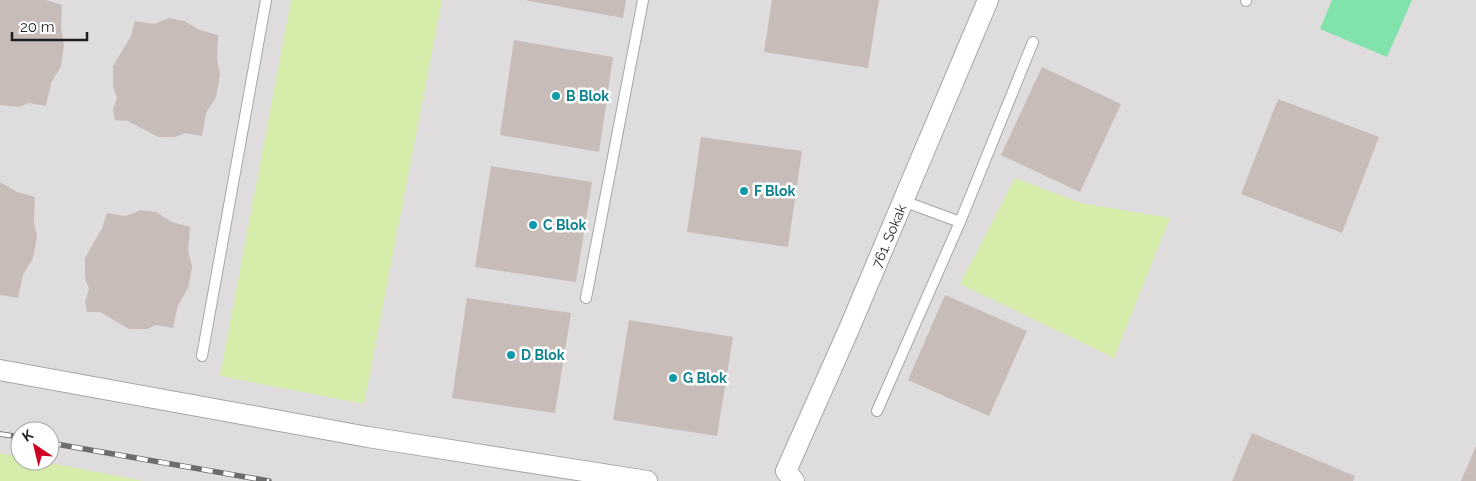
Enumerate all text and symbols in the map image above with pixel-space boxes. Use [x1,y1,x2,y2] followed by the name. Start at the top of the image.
[12,10,88,42] scale bar
[20,18,55,36] text: 20 m
[566,88,609,104] place label: B Blok
[550,90,562,102] marker: B Blok
[754,183,795,199] place label: F Blok
[738,185,750,197] marker: F Blok
[868,201,910,270] street label: 761. Sokak
[543,217,586,233] place label: C Blok
[527,219,539,231] marker: C Blok
[521,347,565,363] place label: D Blok
[505,349,517,361] marker: D Blok
[683,370,727,386] place label: G Blok
[667,372,679,384] marker: G Blok
[10,421,60,471] north arrow
[19,426,36,445] text: K

